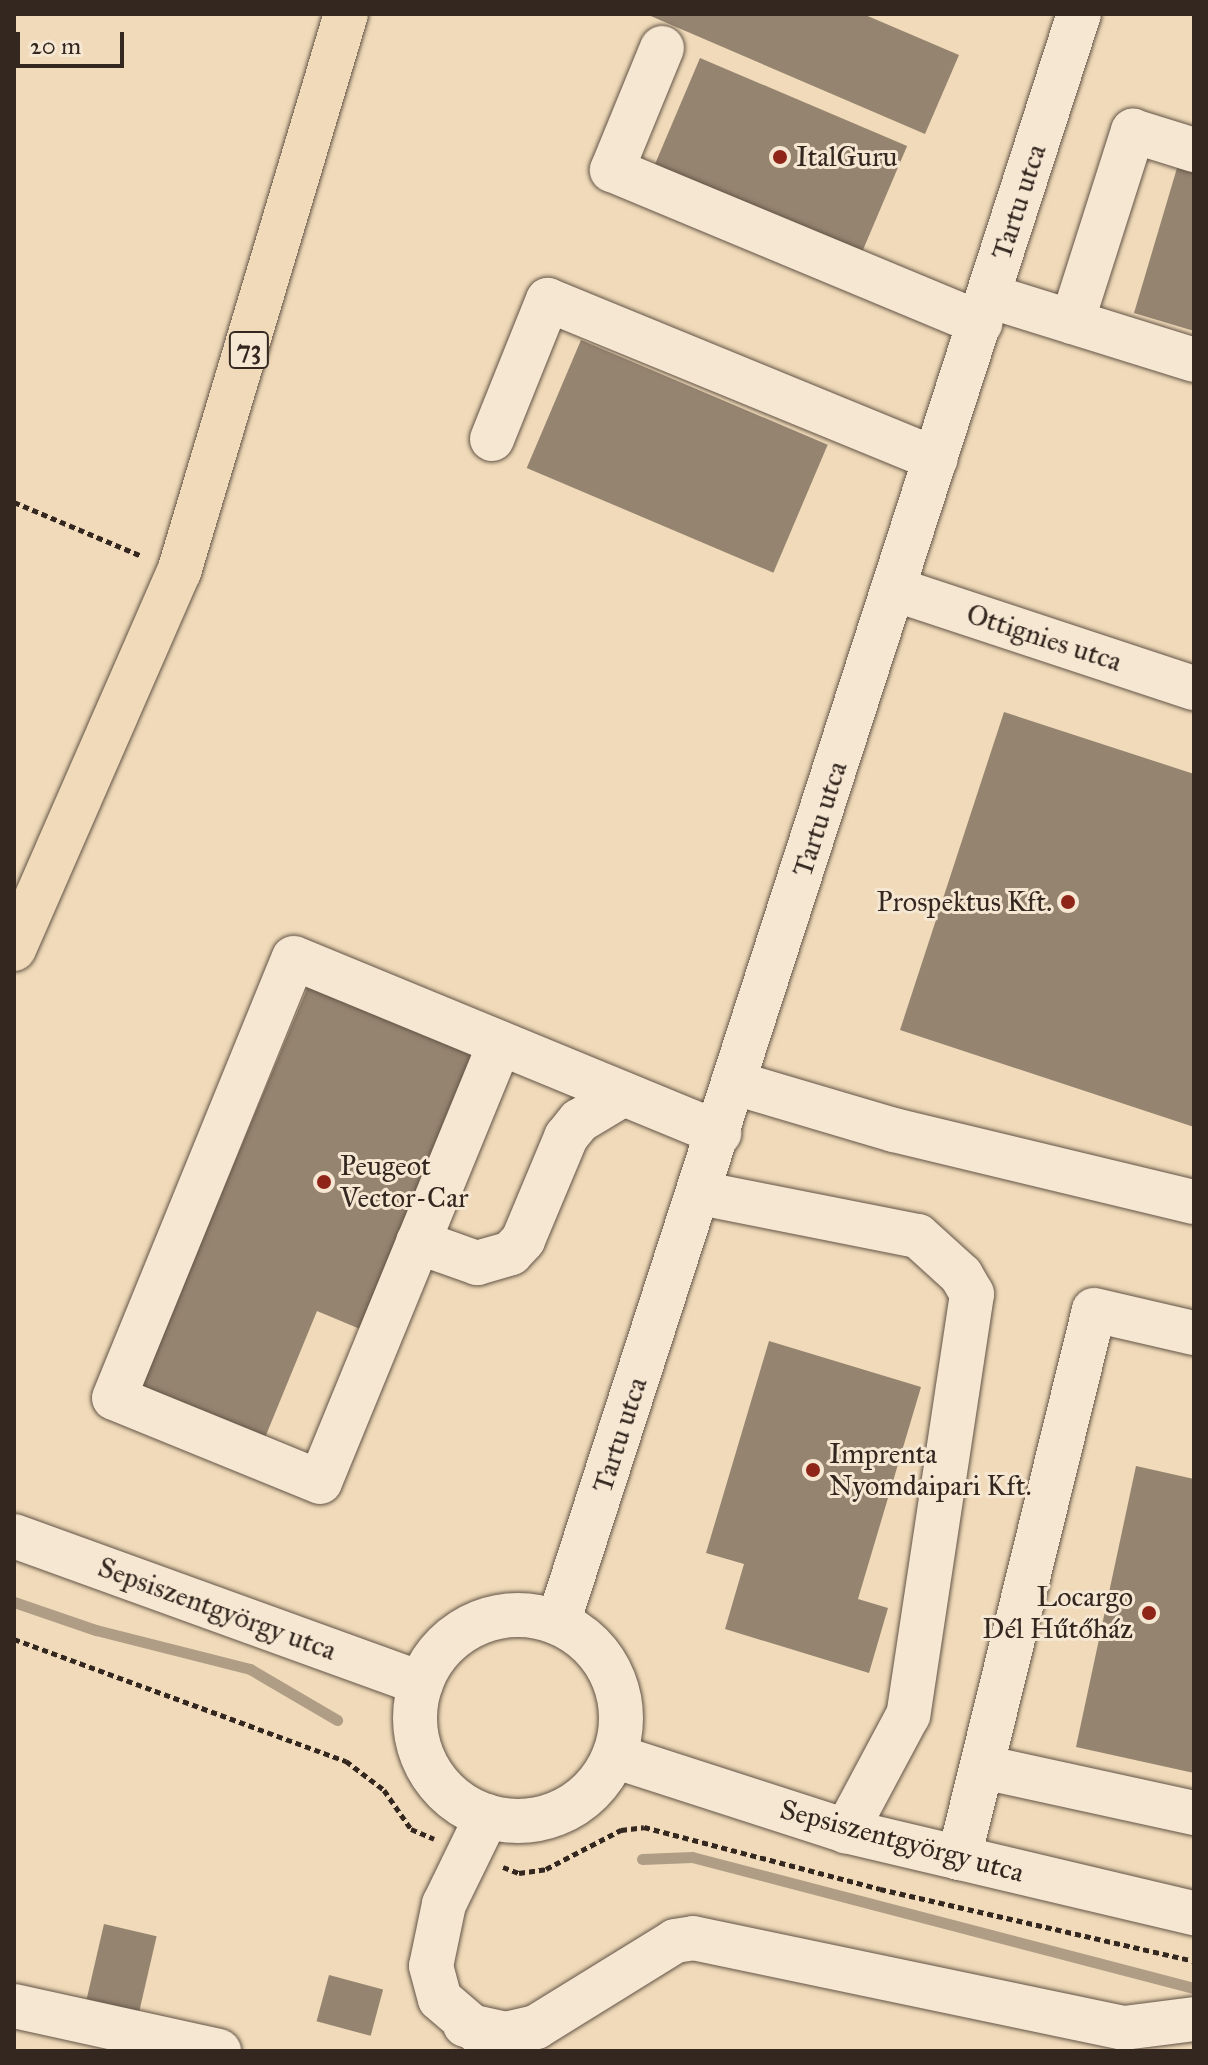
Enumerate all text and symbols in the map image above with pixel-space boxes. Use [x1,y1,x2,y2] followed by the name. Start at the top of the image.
[20,16,128,66] scale bar
[30,31,81,61] text: 20 m
[796,140,898,174] place label: ItalGuru
[985,140,1053,264] street label: Tartu utca
[771,148,789,166] marker: ItalGuru
[227,328,271,372] road number: 73
[962,597,1126,679] street label: Ottignies utca
[786,757,854,881] street label: Tartu utca
[877,885,1052,919] place label: Prospektus Kft.
[1059,893,1077,911] marker: Prospektus Kft.
[340,1149,469,1215] place label: Peugeot Vector-Car
[315,1173,333,1191] marker: Peugeot Vector-Car
[586,1373,654,1497] street label: Tartu utca
[829,1437,1031,1503] place label: Imprenta Nyomdaipari Kft.
[804,1461,822,1479] marker: Imprenta Nyomdaipari Kft.
[93,1550,341,1668] street label: Sepsiszentgyörgy utca
[982,1580,1133,1646] place label: Locargo Dél Hűtőház
[1140,1604,1158,1622] marker: Locargo Dél Hűtőház
[777,1792,1027,1890] street label: Sepsiszentgyörgy utca

